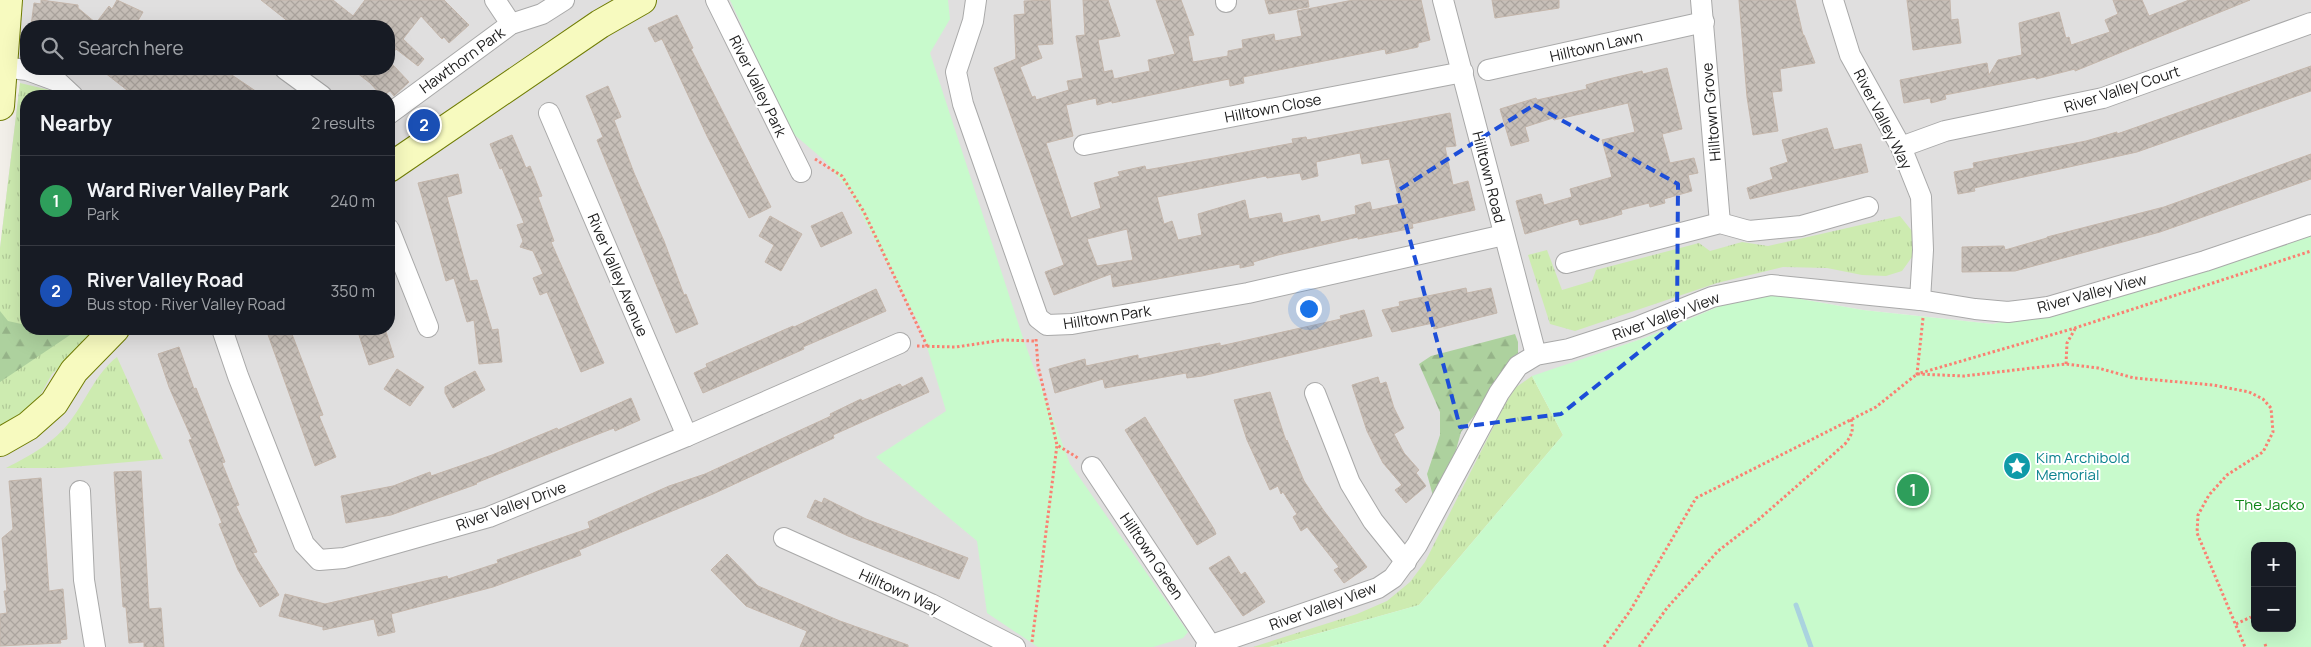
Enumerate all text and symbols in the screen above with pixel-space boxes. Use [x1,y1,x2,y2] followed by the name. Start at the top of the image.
[20,20,395,75] search box
[415,22,509,98] street label: Hawthorn Park
[1548,25,1645,67] street label: Hilltown Lawn
[724,32,792,141] street label: River Valley Park
[38,34,66,62] icon: search
[78,35,184,61] text: Search here
[2061,60,2183,118] street label: River Valley Court
[1696,62,1726,162] street label: Hilltown Grove
[1849,65,1917,173] street label: River Valley Way
[1223,88,1323,128] street label: Hilltown Close
[408,106,440,144] pin: 2
[40,109,112,137] text: Nearby
[311,112,375,134] text: 2 results
[1467,129,1511,225] street label: Hilltown Road
[87,177,289,203] text: Ward River Valley Park
[52,190,60,212] text: 1
[330,190,375,212] text: 240 m
[87,203,119,225] text: Park
[583,210,654,340] street label: River Valley Avenue
[87,267,243,293] text: River Valley Road
[2035,268,2150,318] street label: River Valley View
[51,280,61,302] text: 2
[330,280,375,302] text: 350 m
[1609,287,1723,345] street label: River Valley View
[87,293,285,315] text: Bus stop · River Valley Road
[1296,296,1322,322] your location
[1062,300,1153,334] street label: Hilltown Park
[2036,447,2130,485] place label: Kim Archibold Memorial
[2002,451,2032,481] place icon: Kim Archibold Memorial
[1897,471,1929,509] pin: 1
[453,476,569,536] street label: River Valley Drive
[2235,494,2305,515] park label: The Jacko
[1115,508,1189,604] street label: Hilltown Green
[2251,542,2296,632] map controls
[2251,542,2296,587] button: +
[856,564,944,618] street label: Hilltown Way
[1266,577,1380,635] street label: River Valley View
[2251,587,2296,632] button: −

